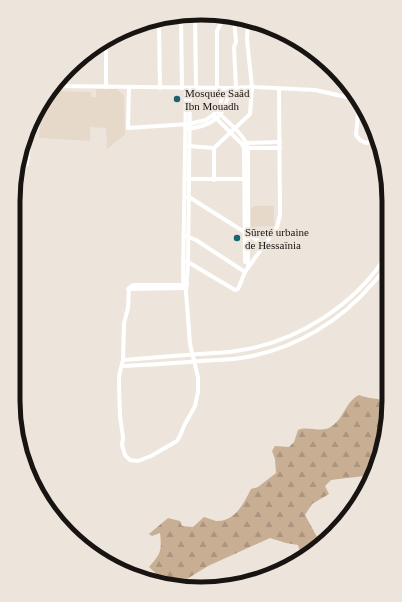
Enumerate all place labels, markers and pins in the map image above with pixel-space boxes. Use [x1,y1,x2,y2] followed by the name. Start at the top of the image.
[185,87,250,112] place label: Mosquée Saâd Ibn Mouadh
[172,94,182,104] marker: Mosquée Saâd Ibn Mouadh
[245,226,309,251] place label: Sûreté urbaine de Hessaïnia
[232,233,242,243] marker: Sûreté urbaine de Hessaïnia

